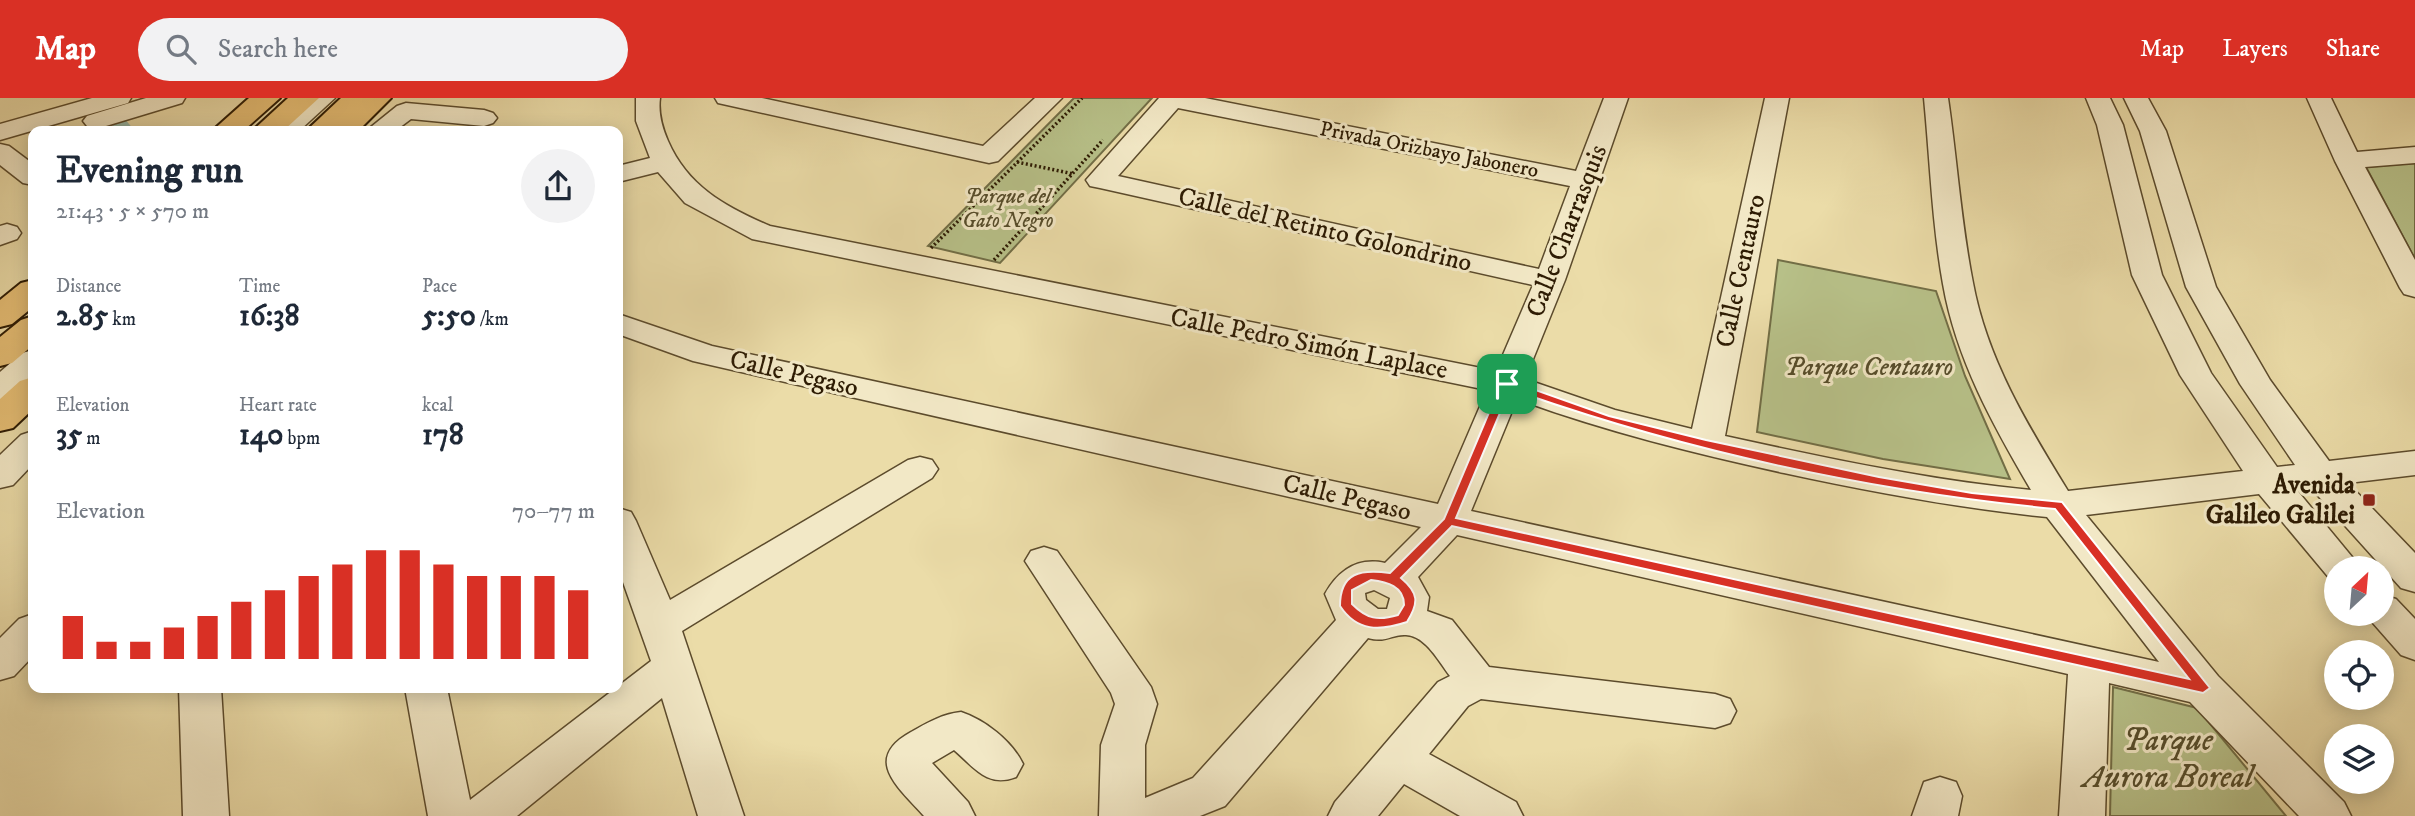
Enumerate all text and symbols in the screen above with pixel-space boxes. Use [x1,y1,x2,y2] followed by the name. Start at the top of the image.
[138,18,628,81] search box
[35,29,96,70] text: Map
[162,30,200,68] icon: search
[218,33,338,66] text: Search here
[2140,34,2184,64] text: Map
[2222,34,2288,64] text: Layers
[2326,34,2380,64] text: Share
[1317,116,1541,184] street label: Privada Orizbayo Jabonero
[1519,140,1615,322] street label: Calle Charrasquis
[56,147,243,195] text: Evening run
[521,149,595,223] button: share
[1175,180,1475,280] street label: Calle del Retinto Golondrino
[962,184,1054,234] park label: Parque del Gato Negro
[1709,191,1773,351] street label: Calle Centauro
[56,197,209,226] text: 21:43 · 5 × 570 m
[56,275,121,298] text: Distance
[239,275,280,298] text: Time
[422,275,457,298] text: Pace
[56,298,108,335] text: 2.85
[239,298,300,335] text: 16:38
[422,298,476,335] text: 5:50
[1168,301,1450,387] street label: Calle Pedro Simón Laplace
[108,308,136,331] text: km
[476,308,509,331] text: /km
[727,343,861,405] street label: Calle Pegaso
[1785,351,1953,384] park label: Parque Centauro
[1477,354,1537,414] pin
[1488,365,1526,403] icon: arrive
[56,394,130,417] text: Elevation
[239,394,317,417] text: Heart rate
[422,394,453,417] text: kcal
[56,417,82,454] text: 35
[239,417,283,454] text: 140
[422,417,464,454] text: 178
[82,427,100,450] text: m
[283,427,320,450] text: bpm
[1280,467,1414,529] street label: Calle Pegaso
[2206,469,2356,532] place label: Avenida Galileo Galilei
[2361,492,2377,508] marker: Avenida Galileo Galilei
[56,497,145,526] text: Elevation
[512,497,595,526] text: 70–77 m
[2324,556,2394,626] north arrow
[2324,556,2394,794] map controls
[2324,640,2394,710] button: locate
[2080,721,2257,798] park label: Parque Aurora Boreal
[2324,724,2394,794] button: layers

